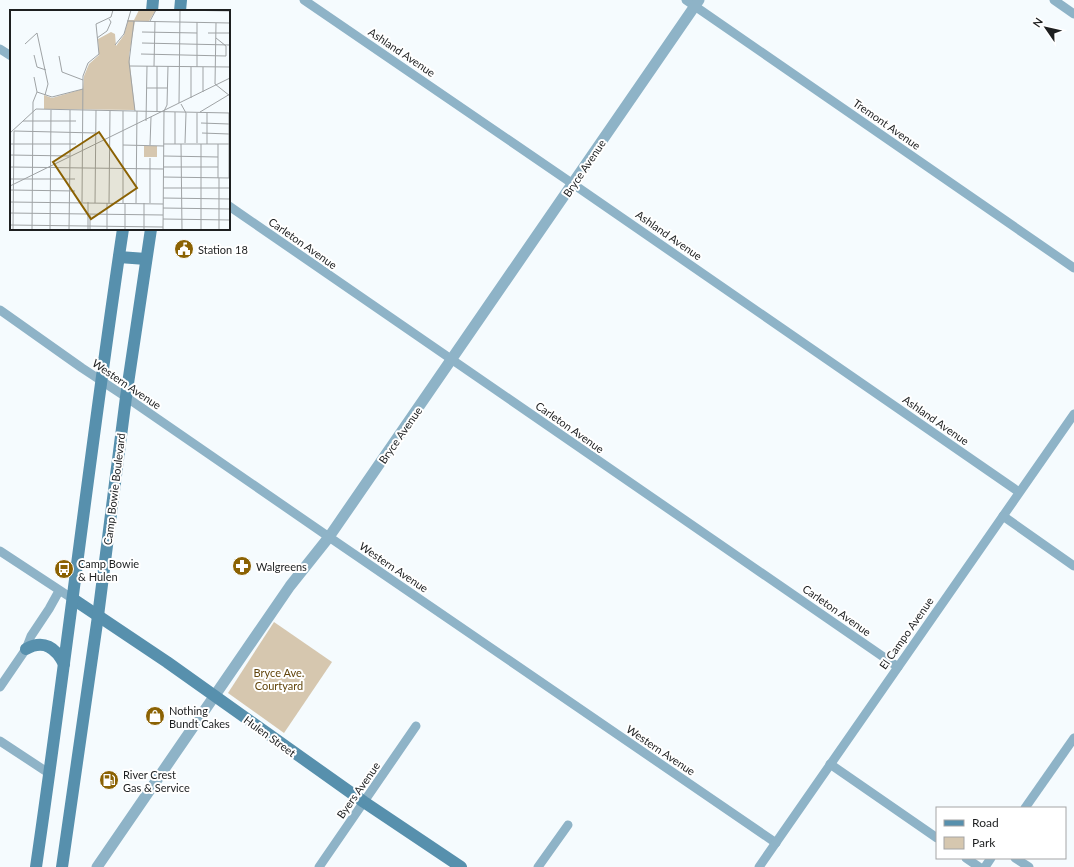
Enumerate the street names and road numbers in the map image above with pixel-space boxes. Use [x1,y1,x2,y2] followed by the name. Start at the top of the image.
[366,25,438,79] street label: Ashland Avenue
[851,96,923,152] street label: Tremont Avenue
[560,137,608,199] street label: Bryce Avenue
[633,207,705,263] street label: Ashland Avenue
[266,215,340,271] street label: Carleton Avenue
[90,356,164,412] street label: Western Avenue
[900,392,972,448] street label: Ashland Avenue
[533,399,607,455] street label: Carleton Avenue
[376,404,424,466] street label: Bryce Avenue
[101,432,127,546] street label: Camp Bowie Boulevard
[357,539,431,595] street label: Western Avenue
[800,582,874,638] street label: Carleton Avenue
[876,594,936,671] street label: El Campo Avenue
[242,713,298,759] street label: Hulen Street
[624,722,698,778] street label: Western Avenue
[334,759,382,821] street label: Byers Avenue

